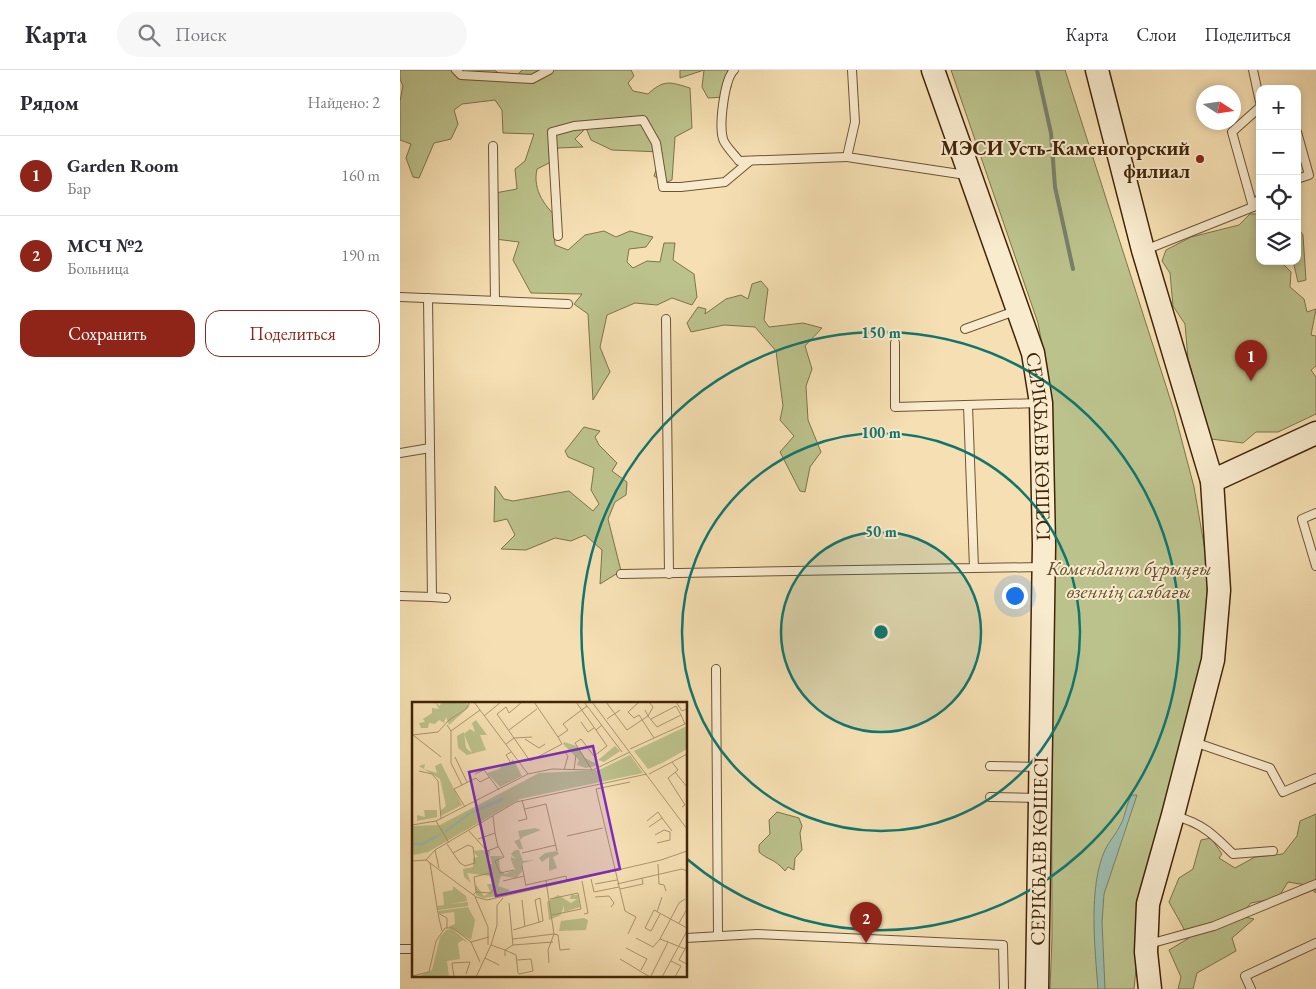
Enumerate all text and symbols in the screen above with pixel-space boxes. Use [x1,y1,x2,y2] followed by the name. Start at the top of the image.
[117,12,467,57] search box
[25,19,87,50] text: Карта
[135,21,163,49] icon: search
[175,22,227,47] text: Поиск
[1066,23,1109,46] text: Карта
[1137,23,1176,46] text: Слои
[1204,23,1291,46] text: Поделиться
[1196,85,1241,130] north arrow
[1256,85,1301,265] map controls
[1256,85,1301,130] button: +
[20,89,79,116] text: Рядом
[308,92,380,113] text: Найдено: 2
[1256,130,1301,175] button: −
[941,135,1190,184] place label: МЭСИ Усть-Каменогорский филиал
[67,153,179,178] text: Garden Room
[1194,153,1206,165] marker: МЭСИ Усть-Каменогорский филиал
[32,165,40,186] text: 1
[341,165,380,186] text: 160 m
[1256,175,1301,220] button: locate
[67,178,91,199] text: Бар
[1256,220,1301,265] button: layers
[67,233,143,258] text: МСЧ №2
[32,245,40,266] text: 2
[341,245,380,266] text: 190 m
[67,258,129,279] text: Больница
[20,310,195,357] button: Сохранить
[205,310,380,357] button: Поделиться
[861,323,901,342] text: 150 m
[1235,340,1267,381] pin: 1
[1020,350,1057,541] street label: СЕРІКБАЕВ КӨШЕСІ
[861,423,901,442] text: 100 m
[865,522,897,541] text: 50 m
[1045,555,1212,604] park label: Комендант бұрыңғы өзеннің саябағы
[1002,583,1028,609] your location
[872,623,890,641] centre of rings
[412,702,688,976] inset map
[1024,756,1054,946] street label: СЕРІКБАЕВ КӨШЕСІ
[850,902,882,943] pin: 2

